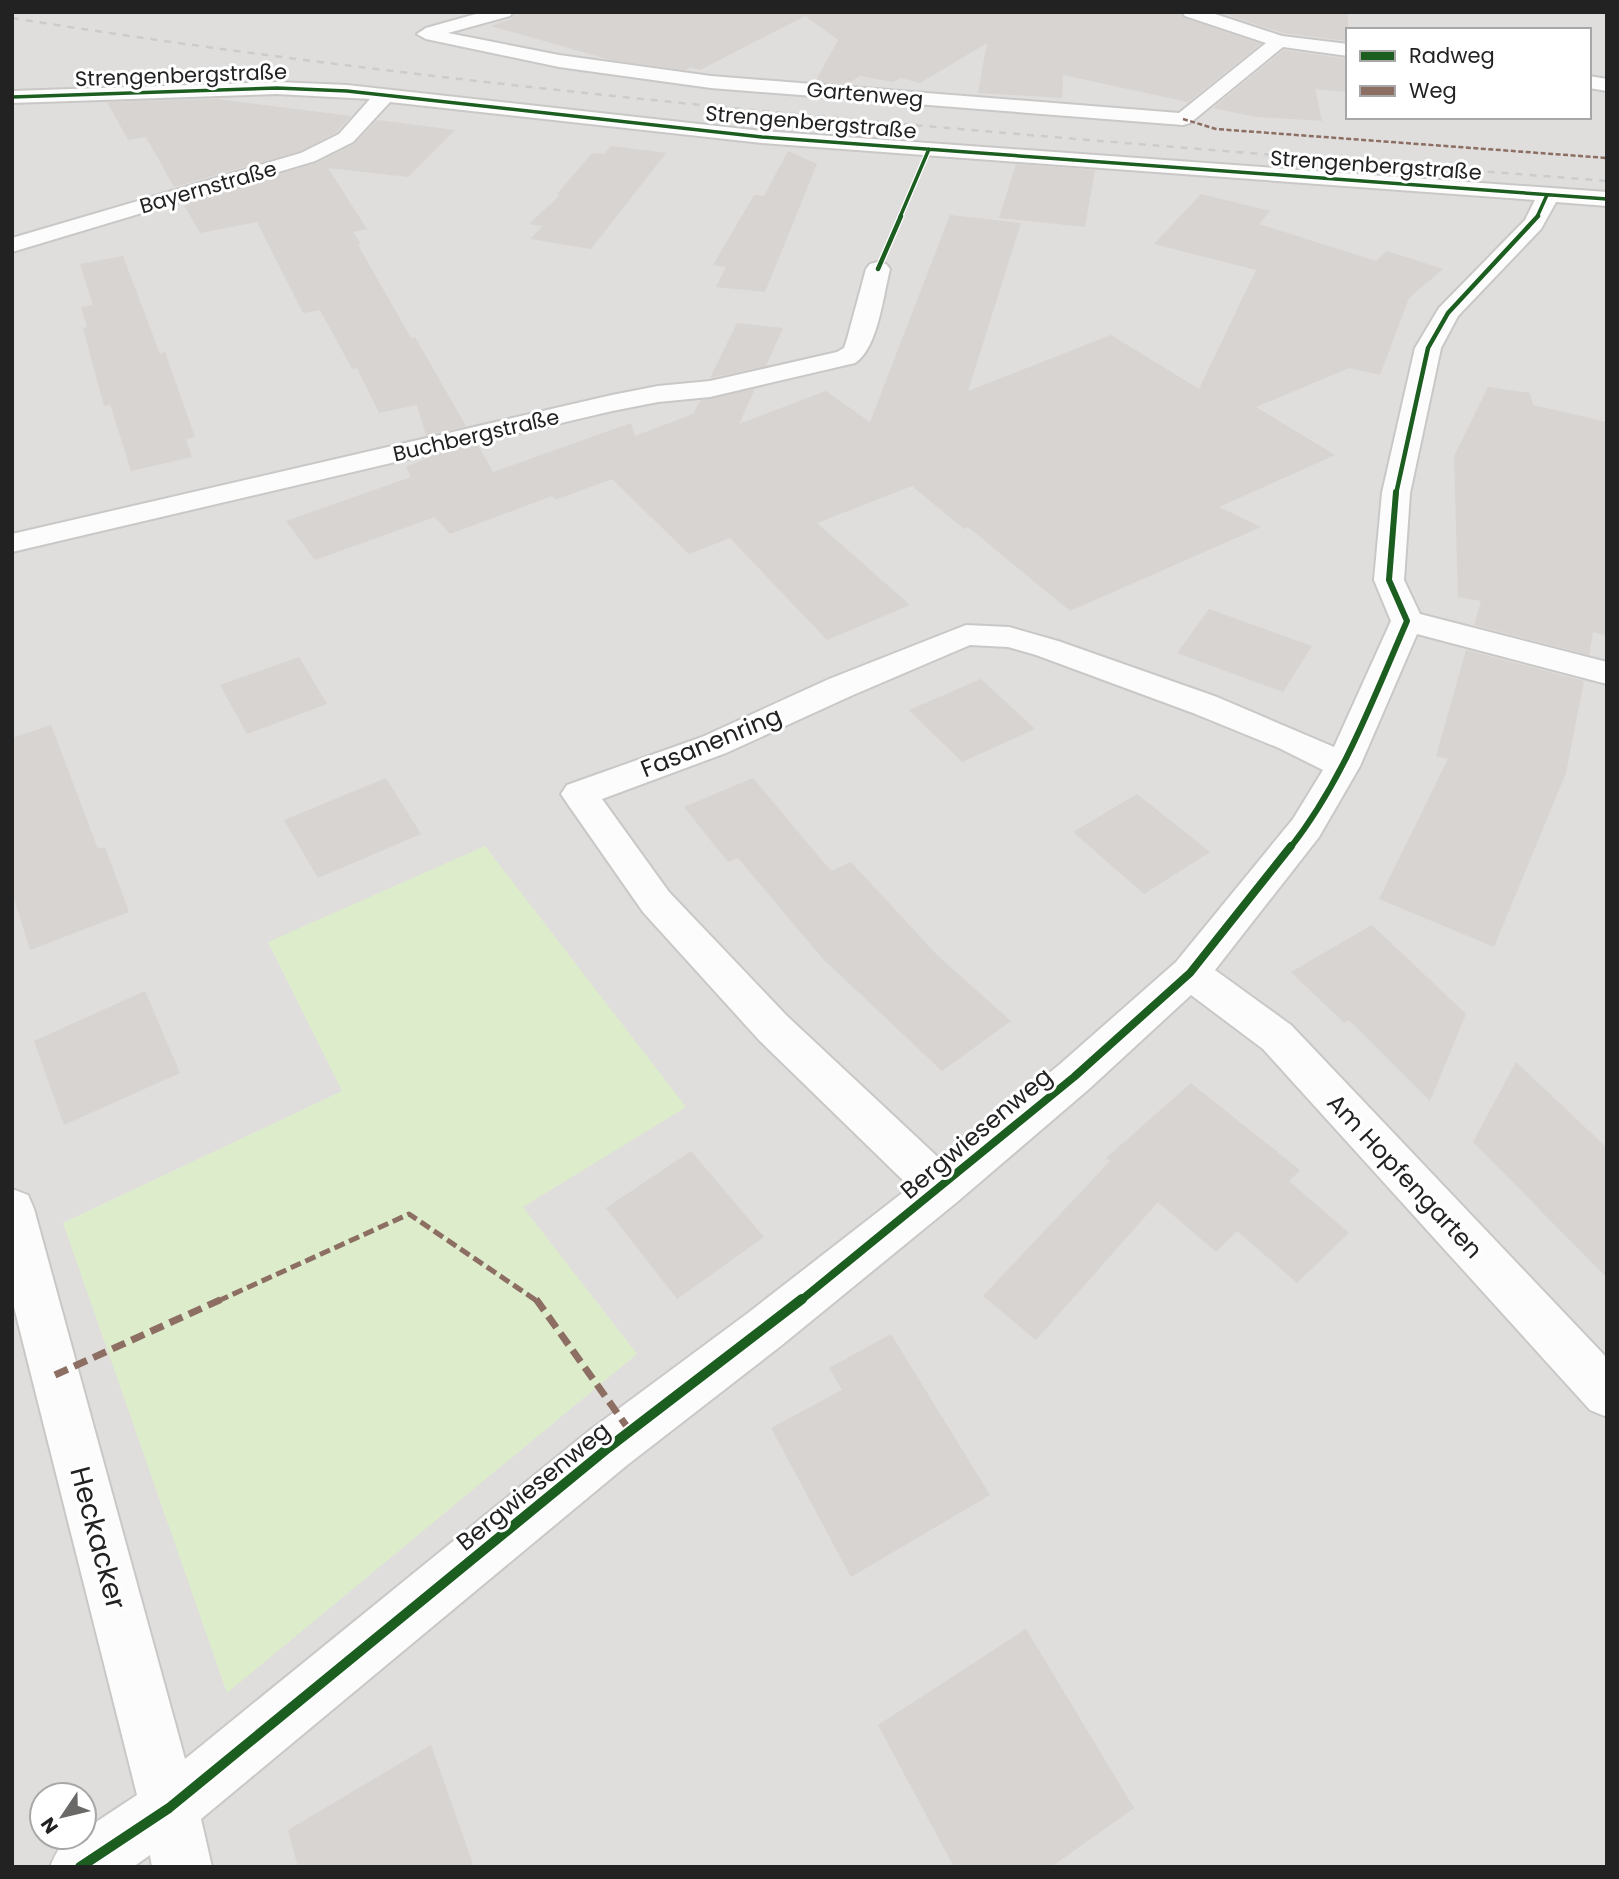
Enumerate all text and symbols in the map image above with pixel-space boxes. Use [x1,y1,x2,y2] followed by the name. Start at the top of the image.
[1346,28,1591,119] legend
[1409,41,1495,70] text: Radweg
[74,57,288,93] street label: Strengenbergstraße
[805,74,925,114] street label: Gartenweg
[1409,76,1457,105] text: Weg
[704,98,918,146] street label: Strengenbergstraße
[1269,143,1483,187] street label: Strengenbergstraße
[136,154,280,220] street label: Bayernstraße
[390,402,562,468] street label: Buchbergstraße
[636,699,786,785] street label: Fasanenring
[893,1060,1059,1206] street label: Bergwiesenweg
[1320,1086,1490,1266] street label: Am Hopfengarten
[449,1414,617,1558] street label: Bergwiesenweg
[60,1462,136,1614] street label: Heckacker
[28,1781,98,1851] north arrow
[34,1812,65,1839] text: N

